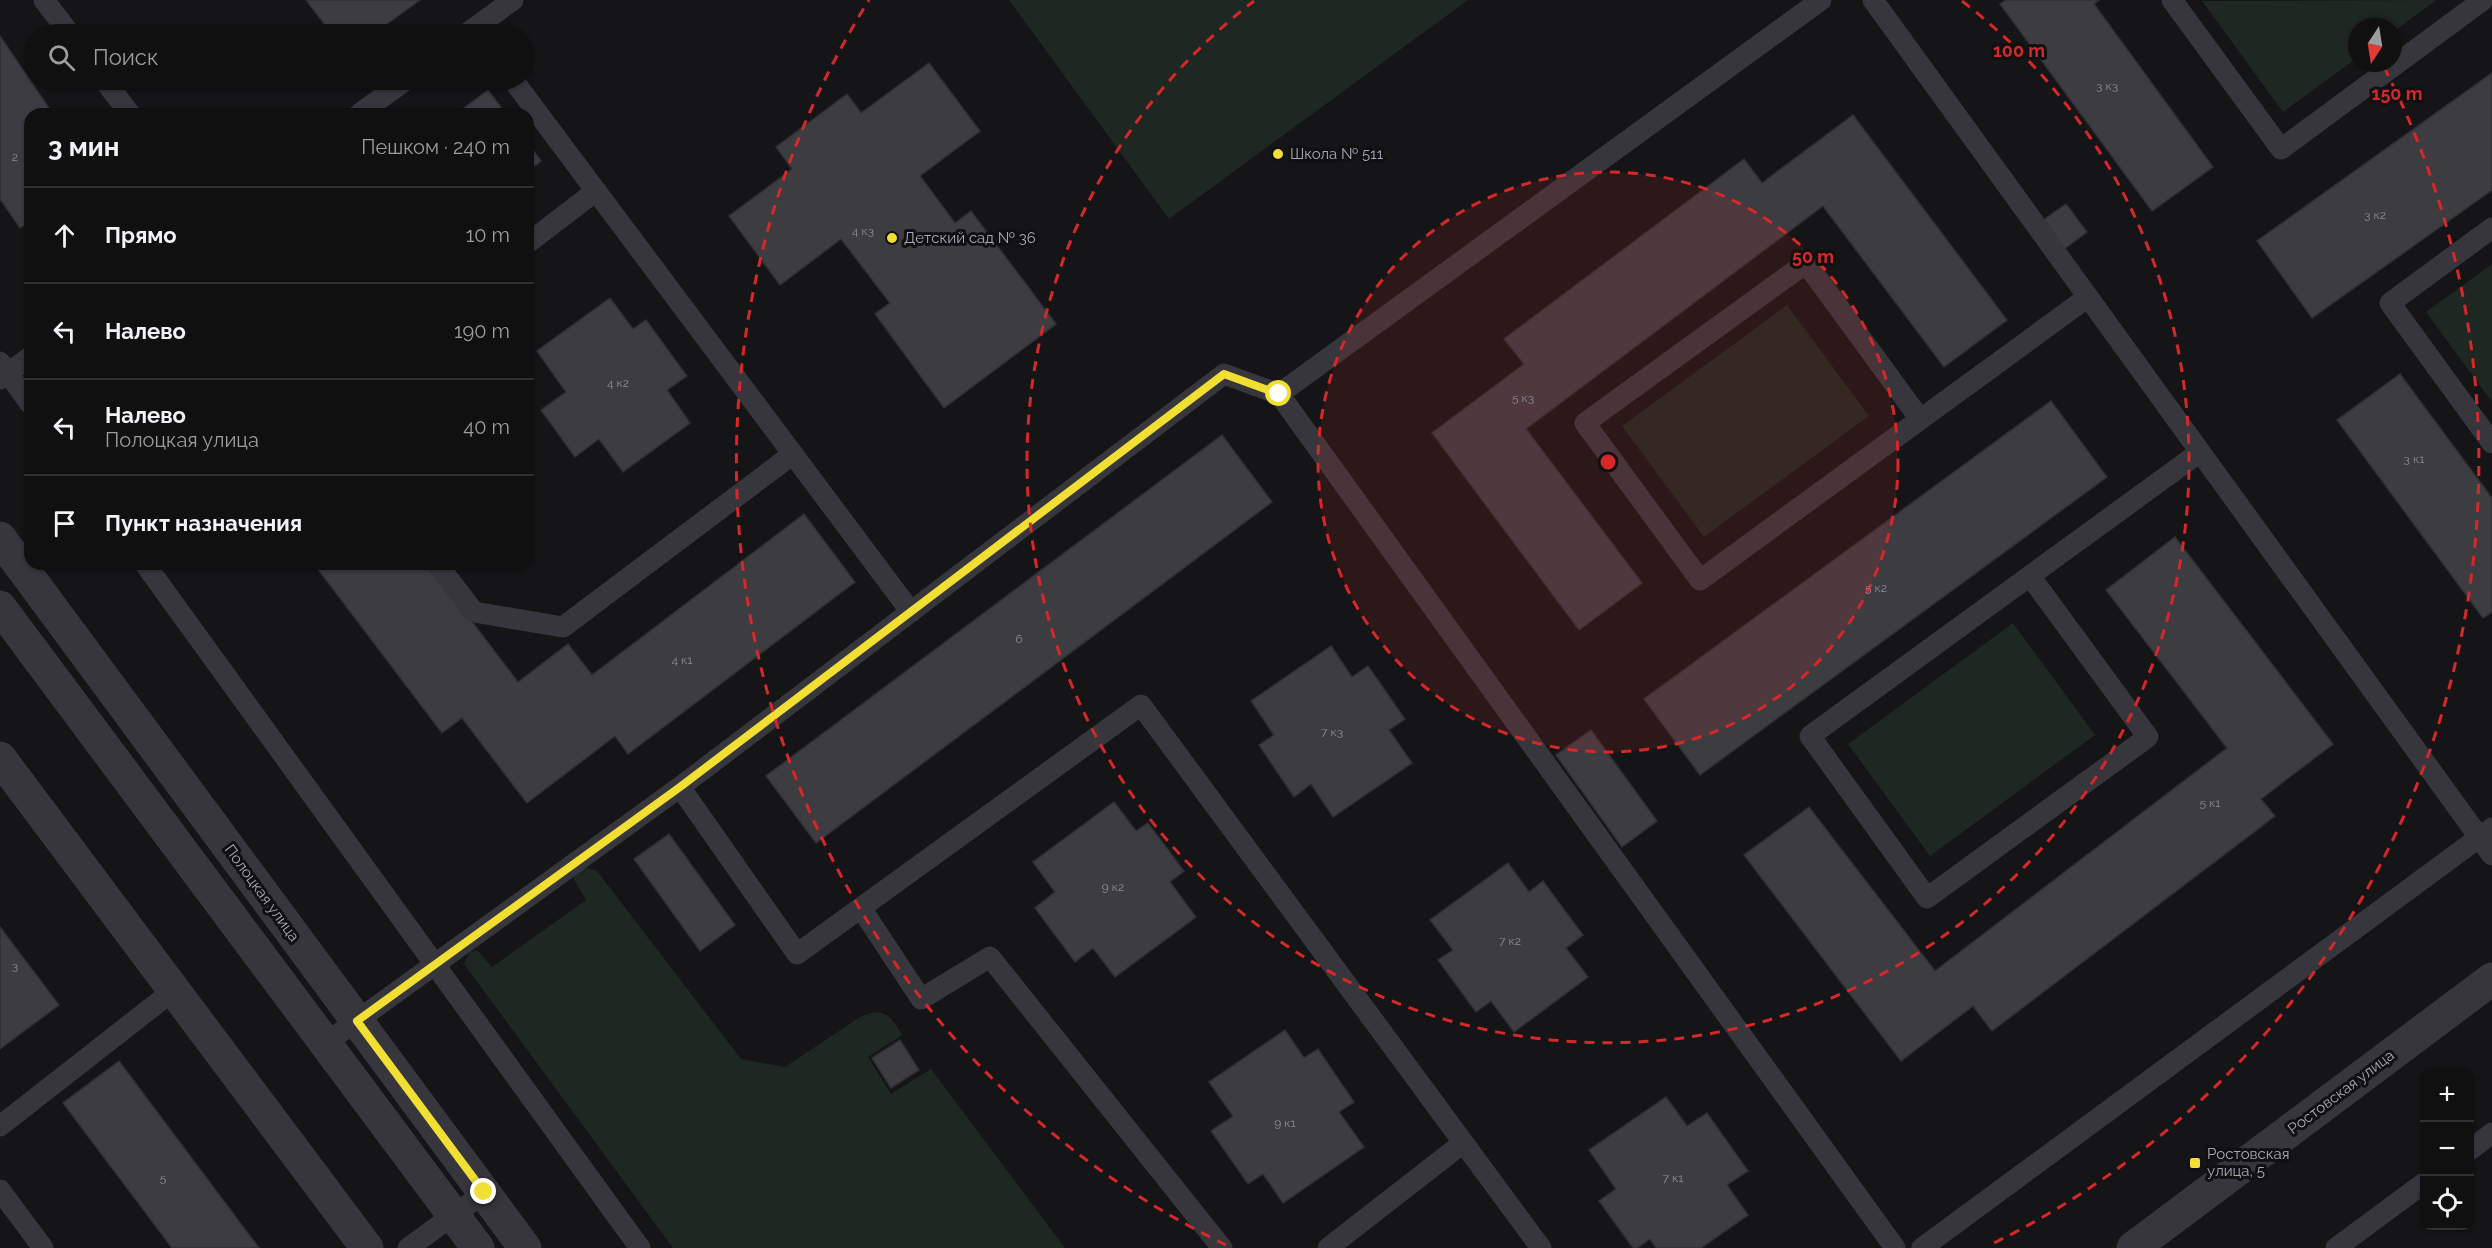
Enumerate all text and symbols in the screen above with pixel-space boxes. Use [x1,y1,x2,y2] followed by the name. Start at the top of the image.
[2348,18,2402,72] north arrow
[24,24,534,90] search box
[1993,40,2045,61] text: 100 m
[45,41,78,74] icon: search
[93,44,158,70] text: Поиск
[2096,79,2118,93] house number: 3 к3
[2372,83,2423,104] text: 150 m
[48,132,119,162] text: 3 мин
[361,135,510,159] text: Пешком · 240 m
[1290,145,1384,163] place label: Школа № 511
[1271,147,1285,161] marker: Школа № 511
[12,150,18,164] house number: 2
[2364,208,2386,222] house number: 3 к2
[48,219,81,252] icon: ahead
[105,222,177,248] text: Прямо
[466,223,510,247] text: 10 m
[852,224,874,238] house number: 4 к3
[904,229,1036,247] place label: Детский сад № 36
[885,231,899,245] marker: Детский сад № 36
[1792,246,1834,267] text: 50 m
[48,315,81,348] icon: left
[105,318,186,344] text: Налево
[454,319,510,343] text: 190 m
[607,376,629,390] house number: 4 к2
[1265,380,1291,406] route start
[1512,391,1534,405] house number: 5 к3
[105,402,186,428] text: Налево
[48,411,81,444] icon: left
[463,415,510,439] text: 40 m
[105,428,259,452] text: Полоцкая улица
[1598,452,1618,472] centre of rings
[2404,452,2424,466] house number: 3 к1
[48,507,81,540] icon: arrive
[105,510,302,536] text: Пункт назначения
[1865,581,1887,595] house number: 5 к2
[1015,632,1023,646] house number: 6
[672,653,693,667] house number: 4 к1
[1321,725,1343,739] house number: 7 к3
[2200,796,2220,810] house number: 5 к1
[221,841,303,945] street label: Полоцкая улица
[1102,880,1124,894] house number: 9 к2
[1499,934,1521,948] house number: 7 к2
[12,959,18,973] house number: 3
[2284,1046,2398,1138] street label: Ростовская улица
[2420,1068,2474,1230] map controls
[2420,1068,2474,1122] button: +
[1274,1116,1296,1130] house number: 9 к1
[2420,1122,2474,1176] button: −
[2207,1145,2290,1180] place label: Ростовская улица, 5
[2188,1156,2202,1170] marker: Ростовская улица, 5
[160,1171,167,1185] house number: 5
[1663,1171,1683,1185] house number: 7 к1
[2420,1176,2474,1230] button: locate
[470,1178,496,1204] route end

